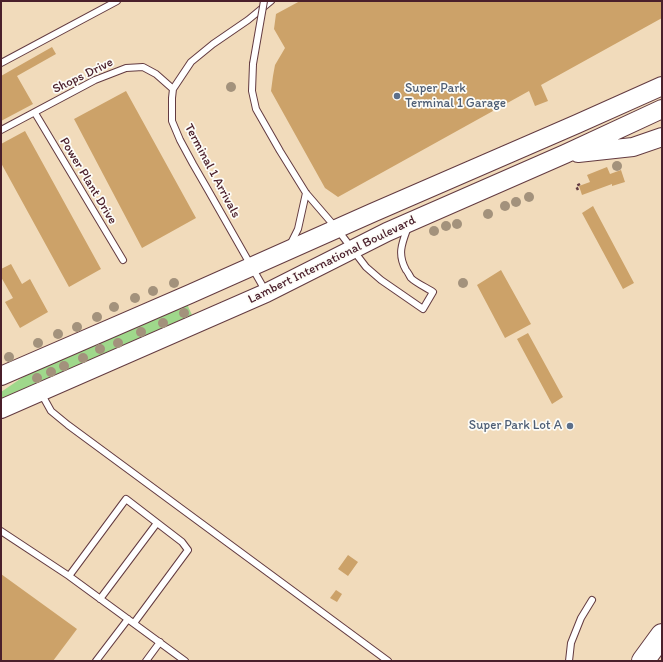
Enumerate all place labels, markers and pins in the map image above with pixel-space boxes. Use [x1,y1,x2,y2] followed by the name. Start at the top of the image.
[405,81,506,112] place label: Super Park Terminal 1 Garage
[392,91,402,101] marker: Super Park Terminal 1 Garage
[469,418,562,434] place label: Super Park Lot A
[565,421,575,431] marker: Super Park Lot A

